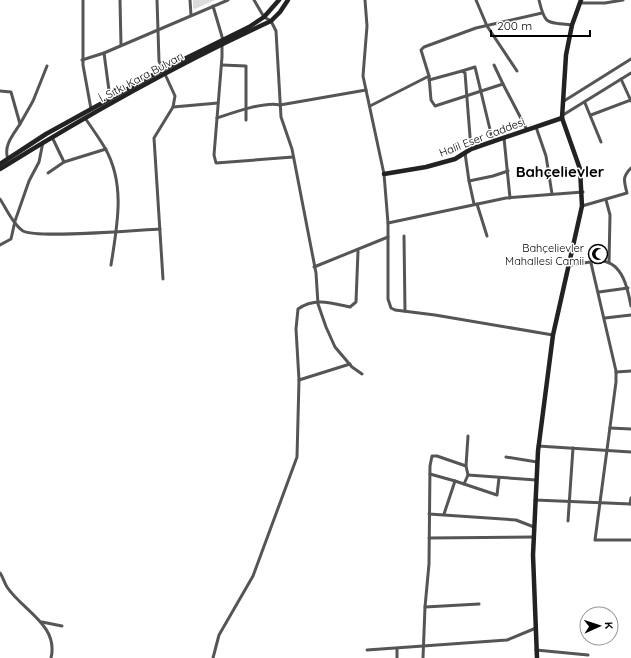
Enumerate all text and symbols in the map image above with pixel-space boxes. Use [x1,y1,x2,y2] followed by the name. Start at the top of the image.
[491,12,590,38] scale bar
[497,18,532,33] text: 200 m
[96,49,186,105] street label: İ. Sıtkı Kara Bulvarı
[437,114,527,160] street label: Halil Eser Caddesi
[516,162,605,181] district label: Bahçelievler
[505,241,585,268] place label: Bahçelievler Mahallesi Camii
[587,243,609,265] mosque icon: Bahçelievler Mahallesi Camii
[579,606,619,646] north arrow
[602,622,616,629] text: K

